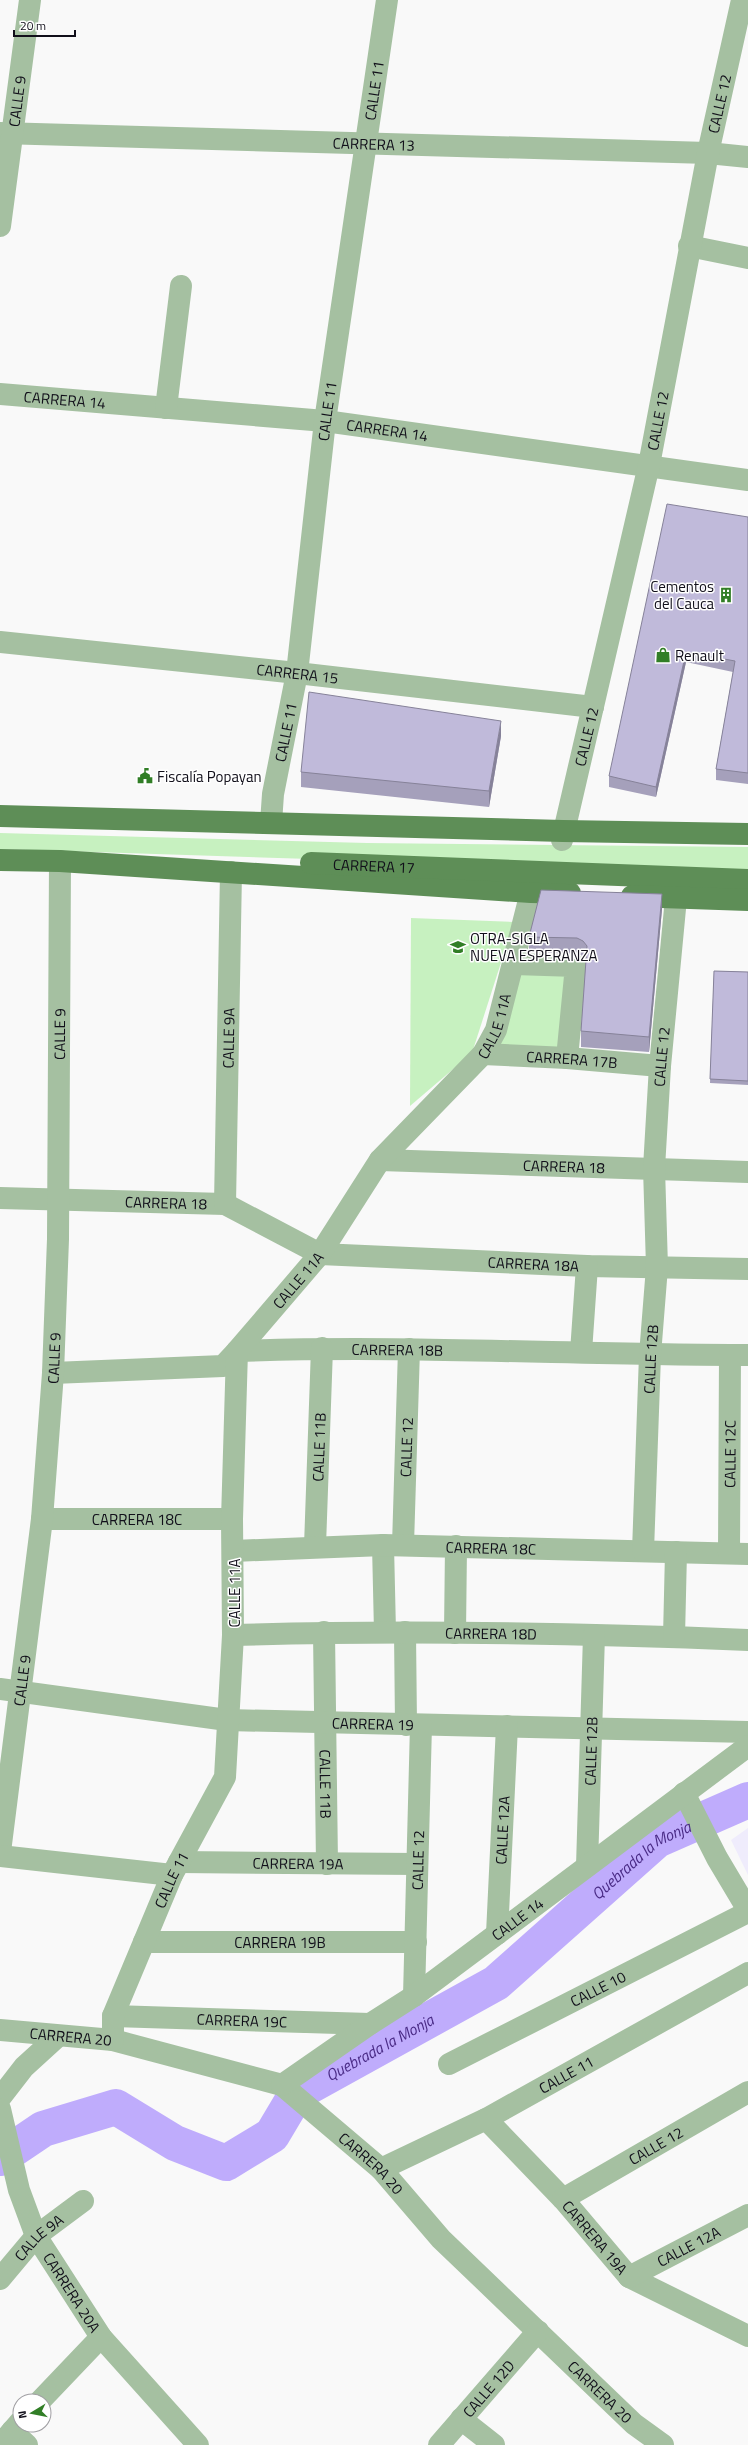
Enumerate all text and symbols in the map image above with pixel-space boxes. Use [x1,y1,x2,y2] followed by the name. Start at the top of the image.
[14,12,75,38] scale bar
[20,16,46,35] text: 20 m
[358,59,389,122] street label: CALLE 11
[701,72,737,135] street label: CALLE 12
[2,74,31,128] street label: CALLE 9
[332,131,415,156] street label: CARRERA 13
[311,380,342,442] street label: CALLE 11
[23,385,107,414] street label: CARRERA 14
[641,389,674,452] street label: CALLE 12
[345,413,430,447] street label: CARRERA 14
[650,575,714,615] place label: Cementos del Cauca
[717,586,735,604] building icon: Cementos del Cauca
[675,644,725,667] place label: Renault
[654,646,672,664] shop icon: Renault
[255,657,339,689] street label: CARRERA 15
[268,701,302,764] street label: CALLE 11
[568,705,604,769] street label: CALLE 12
[157,765,262,788] place label: Fiscalía Popayan
[136,767,154,785] public building icon: Fiscalía Popayan
[332,852,415,879] street label: CARRERA 17
[470,927,597,967] place label: OTRA-SIGLA NUEVA ESPERANZA
[449,938,467,956] school or university icon: OTRA-SIGLA NUEVA ESPERANZA
[471,991,516,1063] street label: CALLE 11A
[47,1008,71,1060] street label: CALLE 9
[216,1008,240,1068] street label: CALLE 9A
[647,1026,675,1087] street label: CALLE 12
[526,1045,618,1074] street label: CARRERA 17B
[522,1153,605,1179] street label: CARRERA 18
[125,1190,207,1215] street label: CARRERA 18
[267,1246,329,1314] street label: CALLE 11A
[487,1250,579,1277] street label: CARRERA 18A
[637,1324,664,1394] street label: CALLE 12B
[41,1332,66,1385] street label: CALLE 9
[352,1338,443,1361] street label: CARRERA 18B
[306,1412,331,1482] street label: CALLE 11B
[394,1417,418,1477] street label: CALLE 12
[718,1420,741,1488] street label: CALLE 12C
[92,1508,182,1531] street label: CARRERA 18C
[445,1535,536,1560] street label: CARRERA 18C
[223,1559,246,1627] street label: CALLE 11A
[445,1621,537,1645] street label: CARRERA 18D
[7,1653,36,1707] street label: CALLE 9
[332,1711,414,1736] street label: CARRERA 19
[578,1716,603,1786] street label: CALLE 12B
[314,1749,338,1819] street label: CALLE 11B
[489,1795,515,1865] street label: CALLE 12A
[586,1814,695,1905] water label: Quebrada la Monja
[405,1830,430,1890] street label: CALLE 12
[148,1847,194,1912] street label: CALLE 11
[252,1851,344,1875] street label: CARRERA 19A
[486,1892,548,1946] street label: CALLE 14
[234,1931,326,1954] street label: CARRERA 19B
[566,1964,630,2012] street label: CALLE 10
[196,2007,287,2033] street label: CARRERA 19C
[321,2007,439,2087] water label: Quebrada la Monja
[29,2021,113,2051] street label: CARRERA 20
[534,2050,598,2099] street label: CALLE 11
[624,2120,687,2170] street label: CALLE 12
[334,2126,409,2199] street label: CARRERA 20
[557,2195,634,2279] street label: CARRERA 19A
[8,2208,68,2266] street label: CALLE 9A
[653,2220,724,2272] street label: CALLE 12A
[38,2248,106,2337] street label: CARRERA 20A
[457,2355,520,2422] street label: CALLE 12D
[563,2355,638,2428] street label: CARRERA 20
[12,2393,52,2433] north arrow
[14,2410,31,2420] text: N

